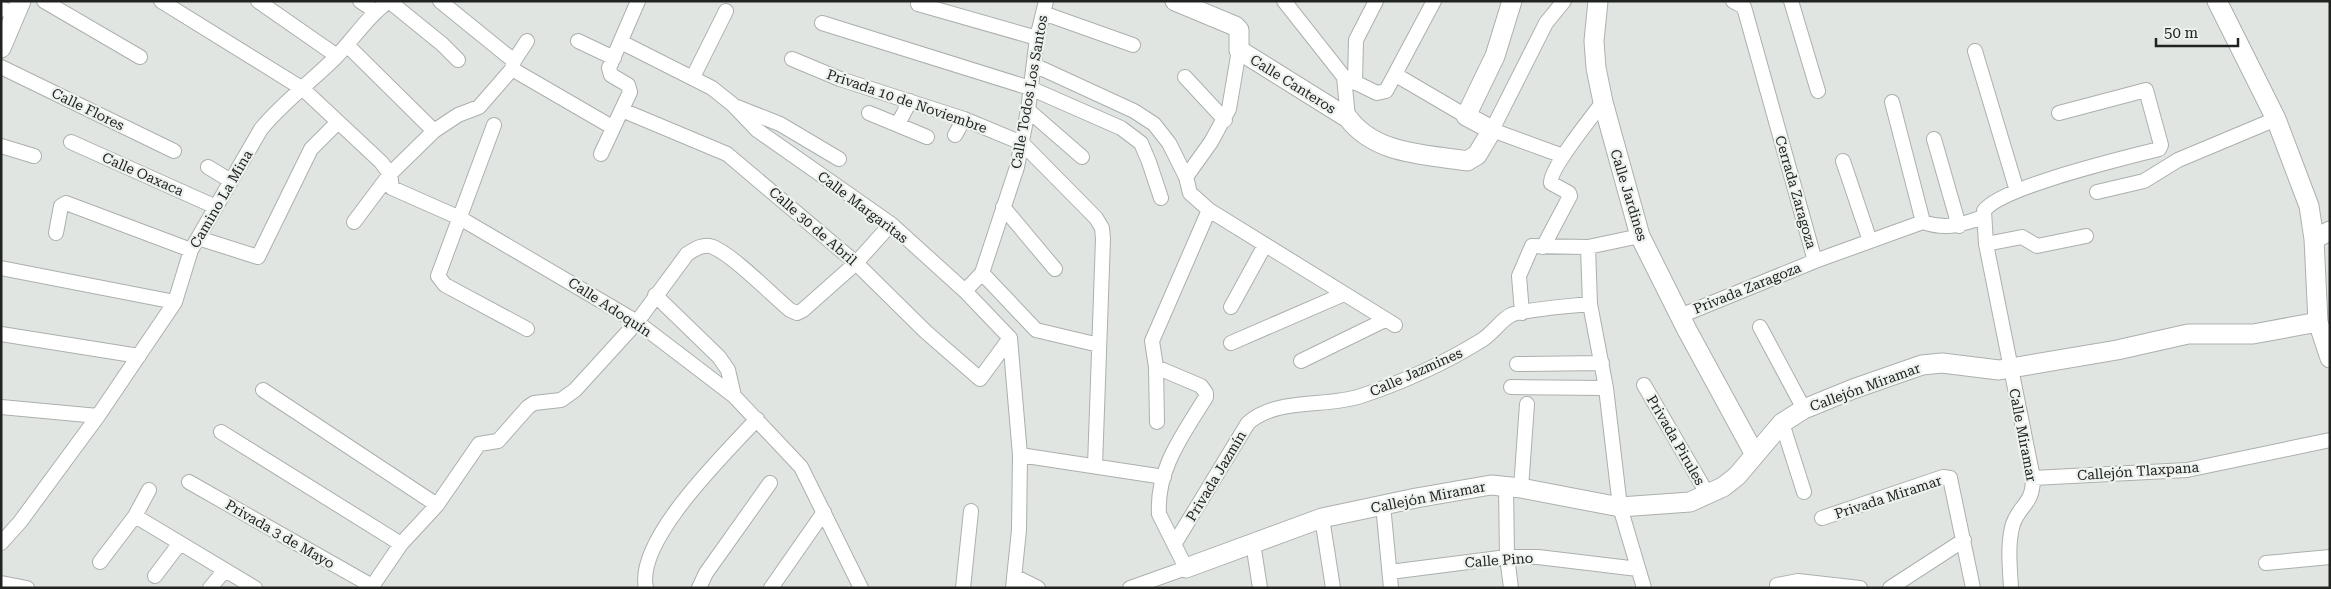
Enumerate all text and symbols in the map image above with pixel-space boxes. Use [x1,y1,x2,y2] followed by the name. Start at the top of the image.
[1008,14,1050,170] street label: Calle Todos Los Santos
[2156,15,2238,47] scale bar
[2164,24,2199,42] text: 50 m
[1247,51,1339,117] street label: Calle Canteros
[825,66,990,136] street label: Privada 10 de Noviembre
[49,85,127,134] street label: Calle Flores
[1772,134,1820,251] street label: Cerrada Zaragoza
[186,147,256,251] street label: Camino La Mina
[1607,147,1651,243] street label: Calle Jardines
[100,149,187,199] street label: Calle Oaxaca
[815,168,912,246] street label: Calle Margaritas
[766,184,860,269] street label: Calle 30 de Abril
[1691,259,1804,317] street label: Privada Zaragoza
[565,274,655,340] street label: Calle Adoquín
[1367,344,1465,400] street label: Calle Jazmines
[1808,359,1923,414] street label: Callejón Miramar
[2006,387,2040,483] street label: Calle Miramar
[1644,392,1708,488] street label: Privada Pirules
[1183,428,1249,524] street label: Privada Jazmín
[2077,459,2200,483] street label: Callejón Tlaxpana
[1832,472,1944,522] street label: Privada Miramar
[1369,478,1487,516] street label: Callejón Miramar
[223,496,337,572] street label: Privada 3 de Mayo
[1464,550,1534,570] street label: Calle Pino

